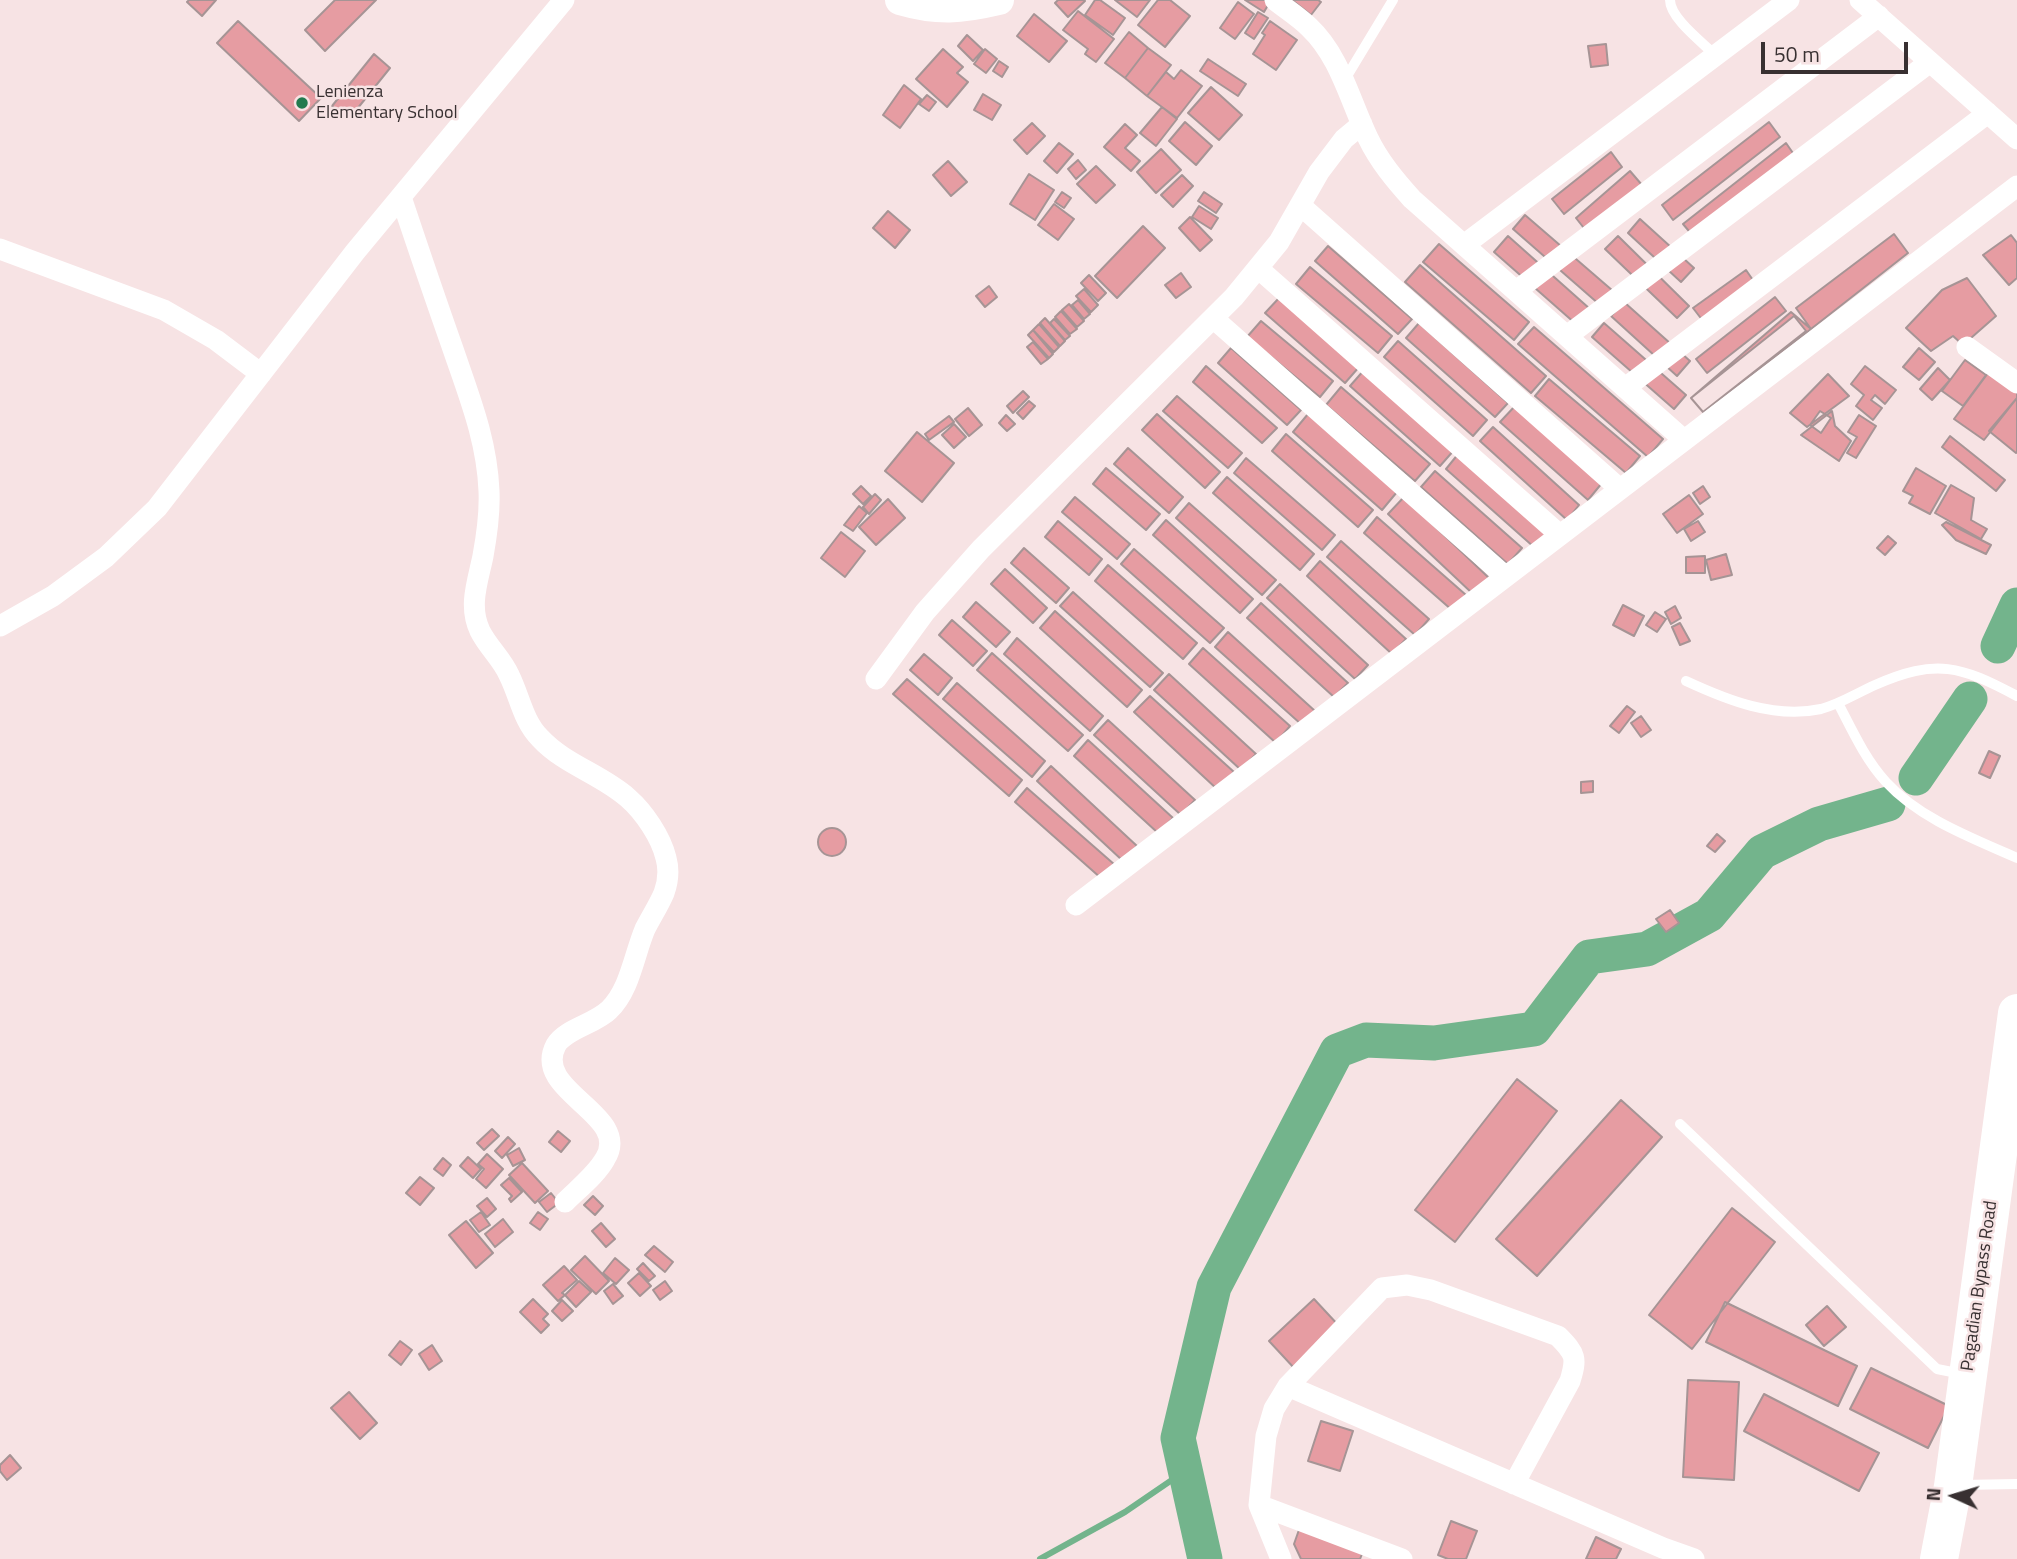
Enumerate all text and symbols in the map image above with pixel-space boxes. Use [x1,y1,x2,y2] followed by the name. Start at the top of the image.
[1765,28,1912,72] scale bar
[1774,38,1820,70] text: 50 m
[316,82,458,124] place label: Lenienza Elementary School
[294,95,310,111] marker: Lenienza Elementary School
[1957,1199,2003,1373] street label: Pagadian Bypass Road
[1919,1461,1989,1531] north arrow
[1918,1487,1947,1502] text: N

